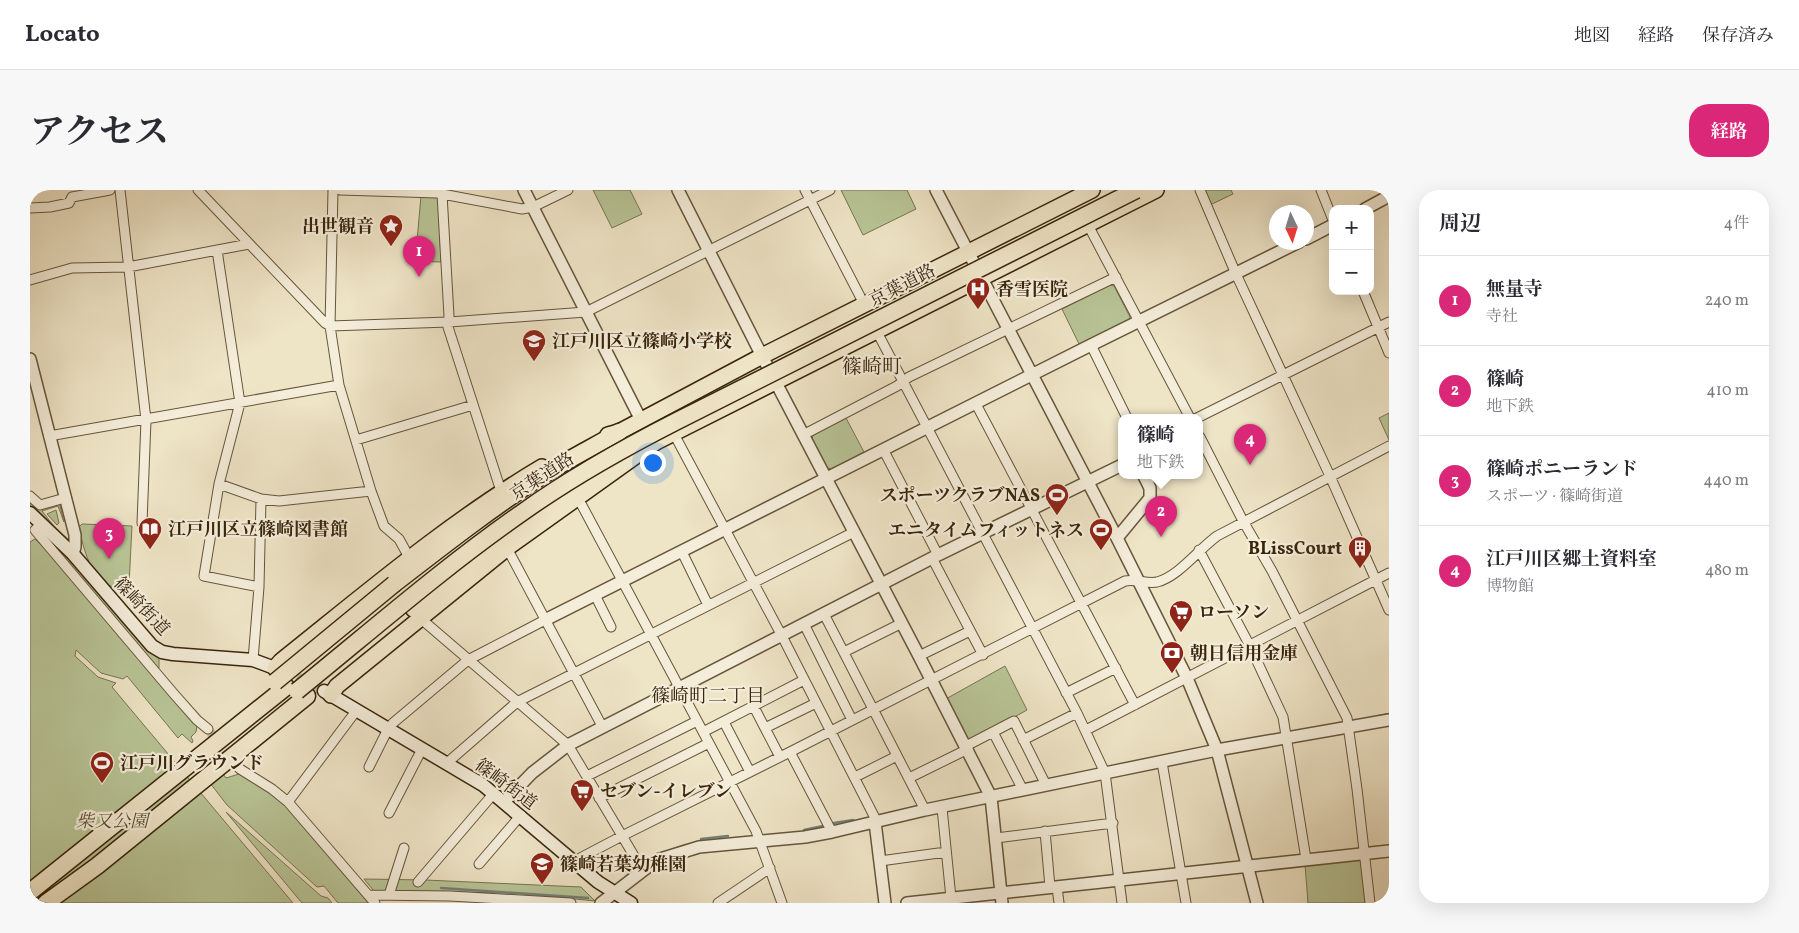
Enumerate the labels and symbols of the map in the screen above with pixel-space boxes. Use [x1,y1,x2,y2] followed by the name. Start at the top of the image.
[1269,205,1314,250] north arrow
[378,213,404,247] place icon: 出世観音
[302,215,374,240] place label: 出世観音
[403,236,435,277] pin: 1
[865,259,940,314] street label: 京葉道路
[965,276,991,310] hospital icon: 香雪医院
[996,278,1068,303] place label: 香雪医院
[521,328,547,362] school or university icon: 江戸川区立篠崎小学校
[552,330,732,355] place label: 江戸川区立篠崎小学校
[842,354,902,382] district label: 篠崎町
[1234,424,1266,465] pin: 4
[506,447,580,507] street label: 京葉道路
[640,450,666,476] your location
[1044,482,1070,516] sports icon: スポーツクラブNAS
[880,484,1040,509] place label: スポーツクラブNAS
[1145,496,1177,537] pin: 2
[137,516,163,550] library icon: 江戸川区立篠崎図書館
[1088,517,1114,551] sports icon: エニタイムフィットネス
[93,518,125,559] pin: 3
[168,518,348,543] place label: 江戸川区立篠崎図書館
[888,519,1084,544] place label: エニタイムフィットネス
[1347,535,1373,569] building icon: BLissCourt
[1248,537,1342,562] place label: BLissCourt
[107,572,175,642] street label: 篠崎街道
[1168,599,1194,633] supermarket icon: ローソン
[1198,601,1269,626] place label: ローソン
[1159,640,1185,674] bank icon: 朝日信用金庫
[1190,642,1298,667] place label: 朝日信用金庫
[651,684,765,710] district label: 篠崎町二丁目
[89,750,115,784] sports icon: 江戸川グラウンド
[120,752,264,777] place label: 江戸川グラウンド
[469,754,541,817] street label: 篠崎街道
[569,778,595,812] supermarket icon: セブン-イレブン
[600,780,732,805] place label: セブン-イレブン
[76,810,151,835] park label: 柴又公園
[529,851,555,885] school or university icon: 篠崎若葉幼稚園
[560,853,686,878] place label: 篠崎若葉幼稚園

